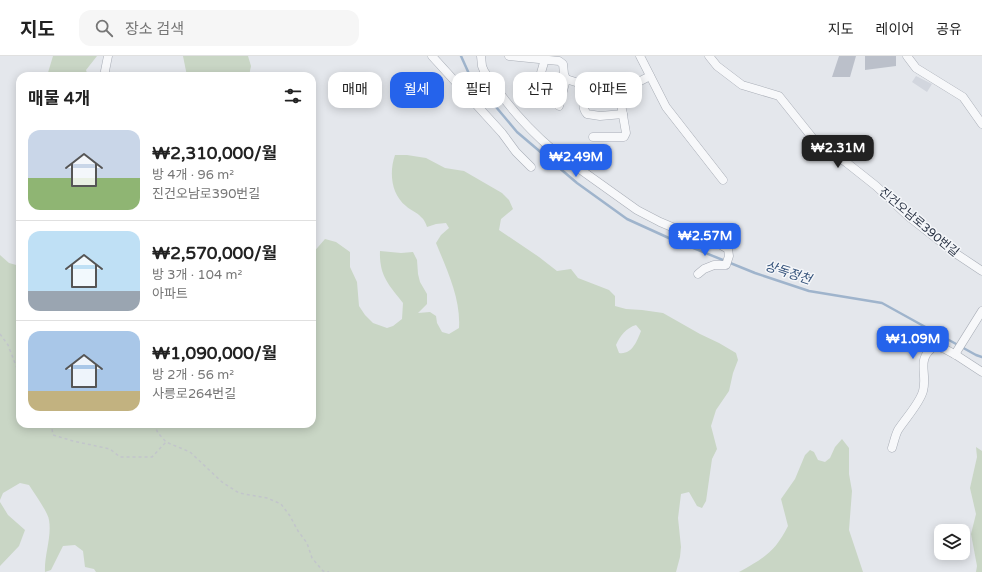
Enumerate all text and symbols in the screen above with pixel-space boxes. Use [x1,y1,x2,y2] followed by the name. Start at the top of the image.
[79,10,359,46] search box
[93,17,115,39] icon: search
[20,19,55,41] text: 지도
[125,20,184,38] text: 장소 검색
[828,21,854,38] text: 지도
[876,21,914,38] text: 레이어
[936,21,962,38] text: 공유
[328,72,382,108] chip: 매매
[390,72,444,108] chip: 월세
[452,72,505,108] chip: 필터
[513,72,567,108] chip: 신규
[575,72,642,108] chip: 아파트
[282,85,304,107] icon: filters
[28,88,90,109] text: 매물 4개
[805,135,871,169] pin: ₩2.31M
[811,140,865,156] text: ₩2.31M
[152,143,277,164] text: ₩2,310,000/월
[543,144,609,178] pin: ₩2.49M
[60,146,108,194] icon: home
[549,149,603,165] text: ₩2.49M
[152,167,234,183] text: 방 4개 · 96 m²
[876,185,962,259] street label: 진건오남로390번길
[152,186,260,202] text: 진건오남로390번길
[672,223,738,257] pin: ₩2.57M
[678,228,732,244] text: ₩2.57M
[152,243,277,264] text: ₩2,570,000/월
[60,247,108,295] icon: home
[763,258,814,288] water label: 상독정천
[152,267,242,283] text: 방 3개 · 104 m²
[152,286,188,302] text: 아파트
[880,326,946,360] pin: ₩1.09M
[886,331,940,347] text: ₩1.09M
[152,343,277,364] text: ₩1,090,000/월
[60,347,108,395] icon: home
[152,367,234,383] text: 방 2개 · 56 m²
[152,386,236,402] text: 사릉로264번길
[934,524,970,560] map controls
[934,524,970,560] button: layers

